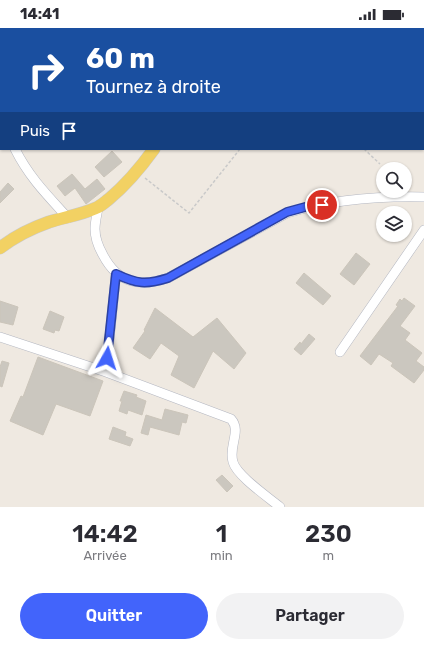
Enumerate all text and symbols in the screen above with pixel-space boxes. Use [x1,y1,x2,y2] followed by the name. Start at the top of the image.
[20,5,59,23] text: 14:41
[86,42,155,75] text: 60 m
[20,44,72,96] icon: right
[86,76,221,98] text: Tournez à droite
[58,120,80,142] icon: arrive
[20,122,50,140] text: Puis
[376,162,412,242] map controls
[376,162,412,198] button: search
[305,188,339,222] pin
[311,194,333,216] icon: arrive
[376,206,412,242] button: layers
[86,337,128,379] position arrow
[72,520,138,548] text: 14:42
[216,520,227,548] text: 1
[305,520,352,548] text: 230
[83,548,127,563] text: Arrivée
[210,548,233,563] text: min
[323,548,334,563] text: m
[20,593,208,639] button: Quitter
[216,593,404,639] button: Partager

